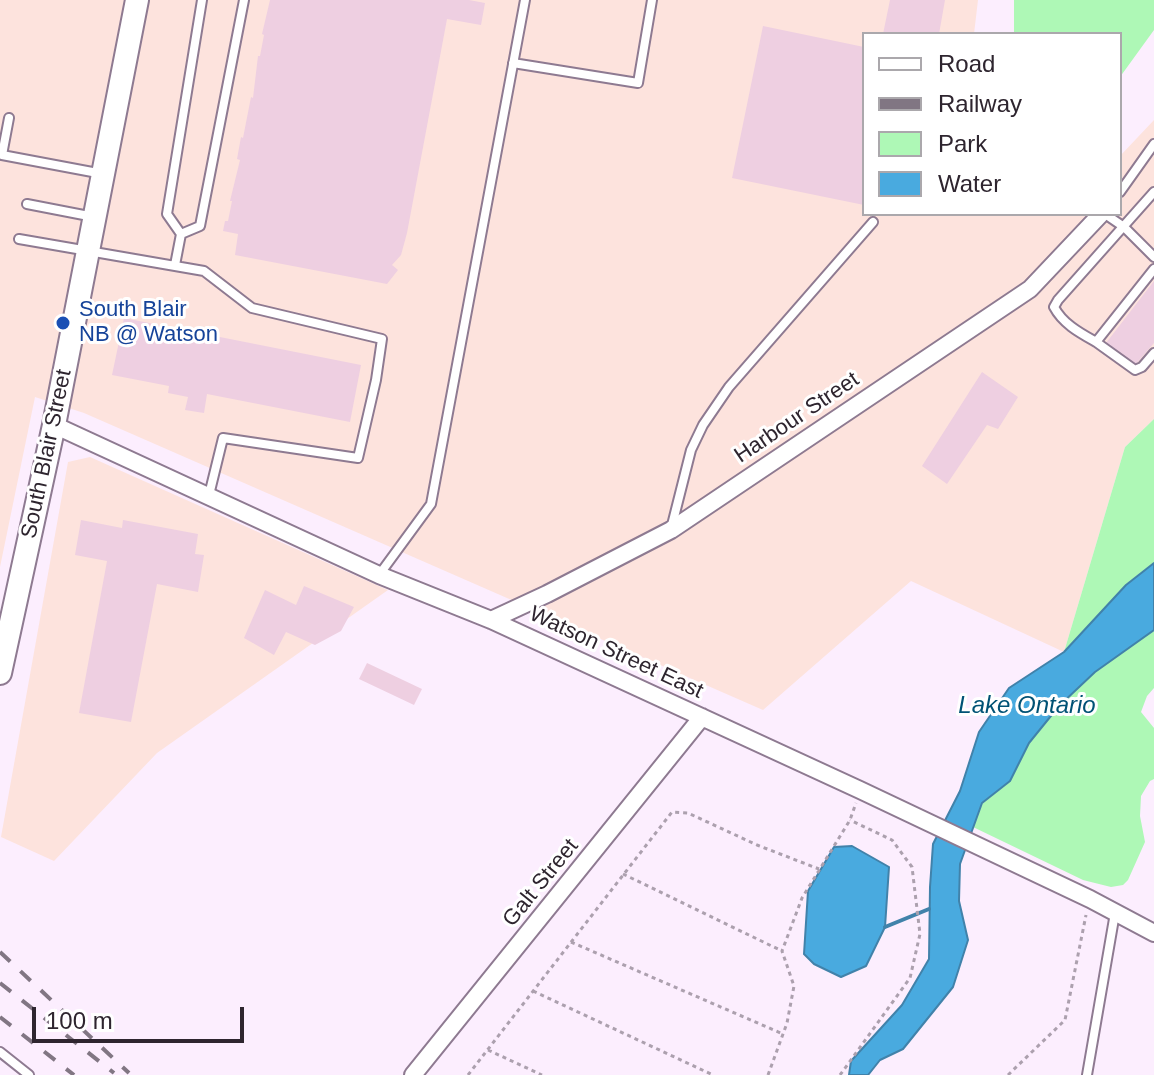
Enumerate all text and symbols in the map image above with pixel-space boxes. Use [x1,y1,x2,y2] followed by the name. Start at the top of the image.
[862,32,1122,216] legend
[938,50,995,77] text: Road
[938,90,1022,117] text: Railway
[938,130,987,157] text: Park
[938,170,1001,197] text: Water
[79,297,218,348] place label: South Blair NB @ Watson
[54,314,72,332] marker: South Blair NB @ Watson
[16,367,78,541] street label: South Blair Street
[730,367,864,469] street label: Harbour Street
[525,601,707,705] street label: Watson Street East
[958,692,1096,720] water label: Lake Ontario
[498,834,584,932] street label: Galt Street
[36,991,248,1041] scale bar
[46,1007,113,1034] text: 100 m

